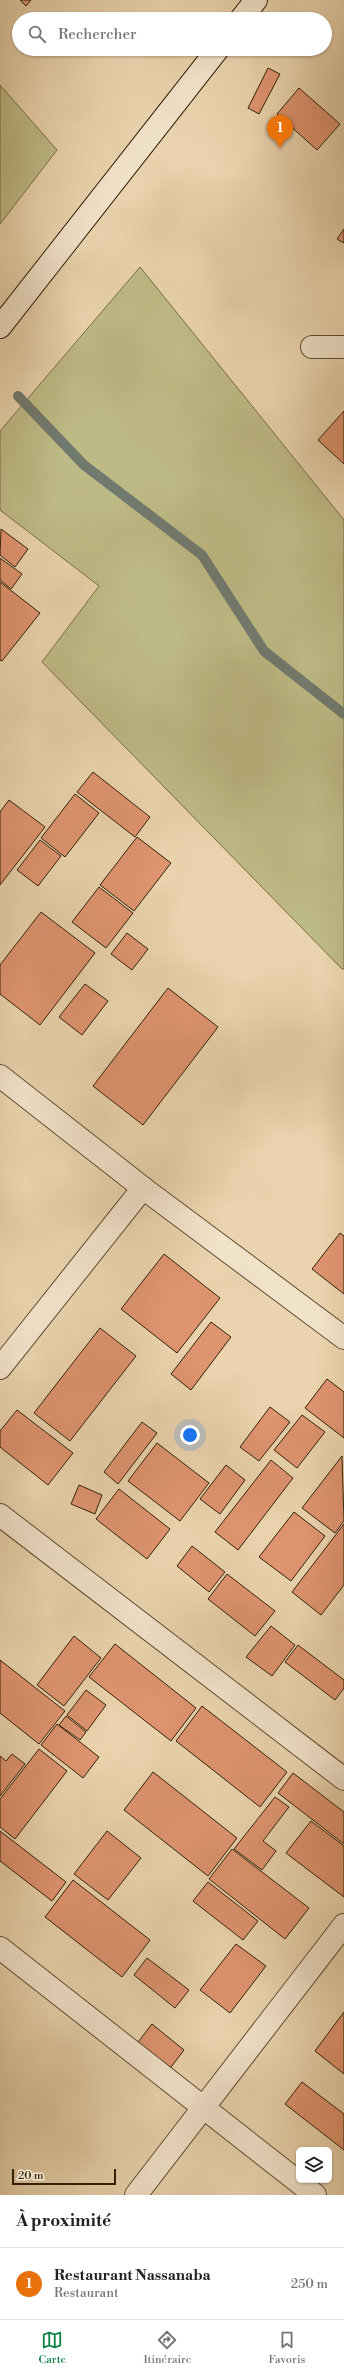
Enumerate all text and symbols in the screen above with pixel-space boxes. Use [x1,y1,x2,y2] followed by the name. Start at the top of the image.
[12,12,332,56] search box
[26,23,48,45] icon: search
[58,25,137,44] text: Rechercher
[267,115,293,148] pin: 1
[180,1425,200,1445] your location
[296,2147,332,2183] map controls
[296,2147,332,2183] button: layers
[12,2167,116,2186] scale bar
[18,2169,43,2183] text: 20 m
[16,2210,111,2232] text: À proximité
[54,2266,211,2285] text: Restaurant Nassanaba
[26,2276,32,2292] text: 1
[291,2276,328,2292] text: 250 m
[54,2285,119,2301] text: Restaurant
[39,2329,66,2367] tab: Carte
[143,2329,191,2367] tab: Itinéraire
[269,2329,305,2367] tab: Favoris

